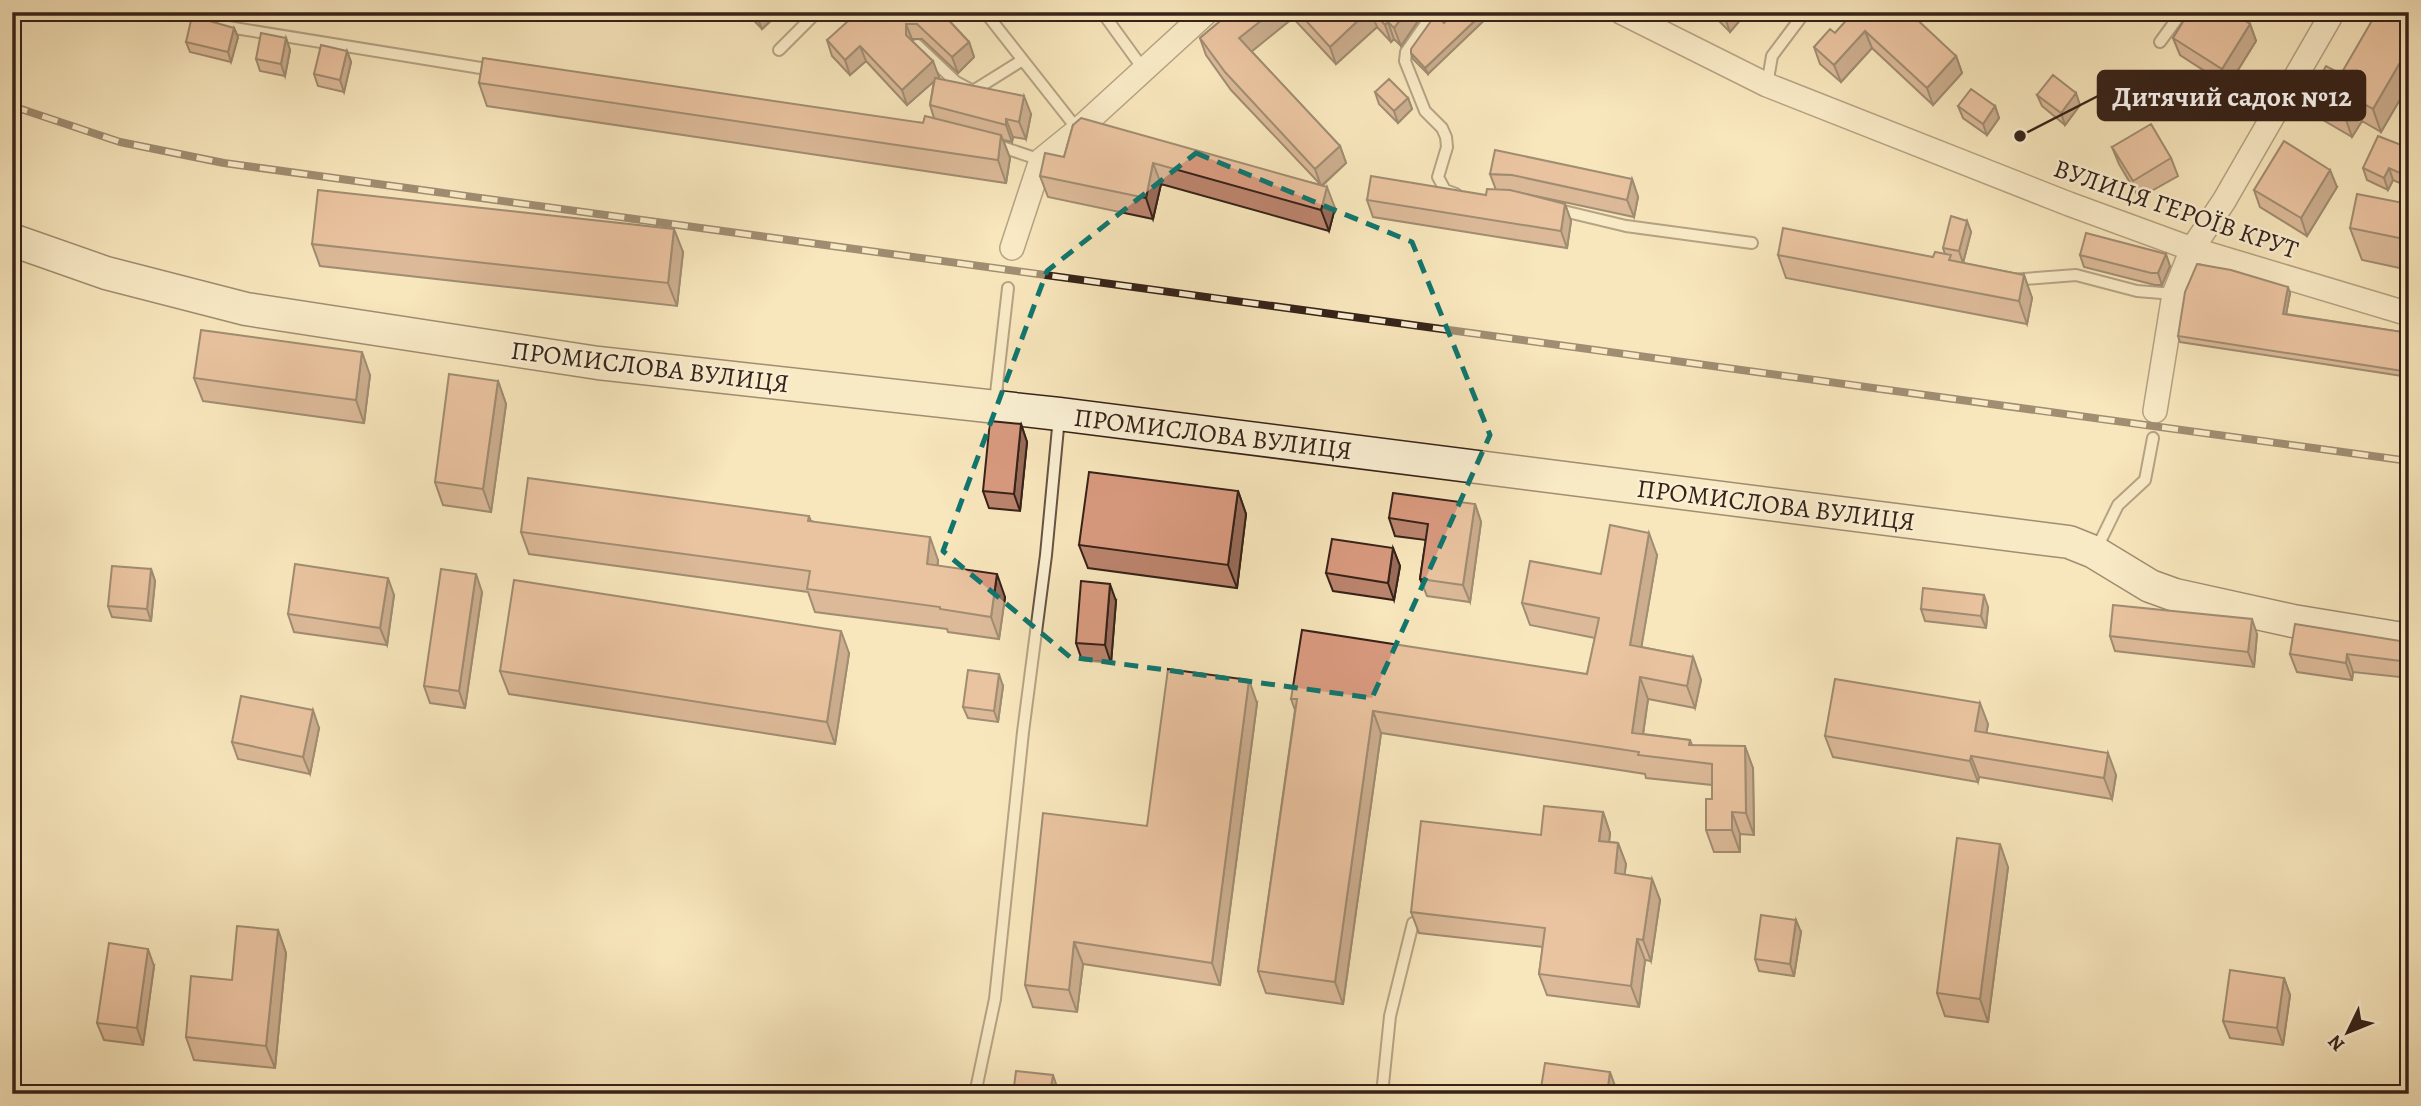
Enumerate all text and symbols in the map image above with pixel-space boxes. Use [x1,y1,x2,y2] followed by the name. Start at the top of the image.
[2098,71,2365,120] callout: Дитячий садок №12
[2112,78,2352,116] text: Дитячий садок №12
[2049,151,2303,267] street label: ВУЛИЦЯ ГЕРОЇВ КРУТ
[509,333,791,401] street label: ПРОМИСЛОВА ВУЛИЦЯ
[1072,400,1354,468] street label: ПРОМИСЛОВА ВУЛИЦЯ
[1635,471,1917,539] street label: ПРОМИСЛОВА ВУЛИЦЯ
[2312,998,2382,1068] north arrow
[2322,1029,2351,1057] text: N

